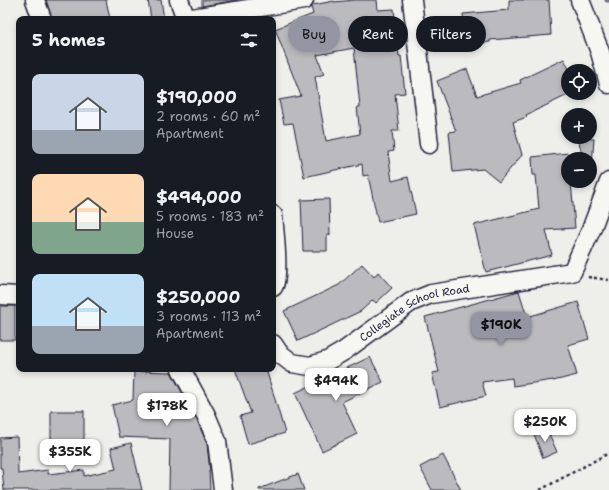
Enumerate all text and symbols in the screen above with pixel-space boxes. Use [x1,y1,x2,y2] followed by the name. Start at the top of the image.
[288,16,340,52] chip: Buy
[348,16,408,52] chip: Rent
[416,16,486,52] chip: Filters
[32,29,105,51] text: 5 homes
[238,29,260,51] icon: filters
[561,64,597,188] map controls
[561,64,597,100] button: locate
[156,86,237,108] text: $190,000
[64,90,112,138] icon: home
[156,108,260,125] text: 2 rooms · 60 m²
[561,108,597,144] button: +
[156,125,224,142] text: Apartment
[561,152,597,188] button: −
[156,186,242,208] text: $494,000
[64,190,112,238] icon: home
[156,208,264,225] text: 5 rooms · 183 m²
[156,225,194,242] text: House
[356,281,471,345] street label: Collegiate School Road
[156,286,240,308] text: $250,000
[64,290,112,338] icon: home
[156,308,261,325] text: 3 rooms · 113 m²
[473,312,529,346] pin: $190K
[480,316,522,333] text: $190K
[156,325,224,342] text: Apartment
[308,368,364,402] pin: $494K
[314,372,358,389] text: $494K
[139,393,195,427] pin: $178K
[146,397,188,414] text: $178K
[517,409,573,443] pin: $250K
[523,413,567,430] text: $250K
[42,439,98,473] pin: $355K
[49,443,91,460] text: $355K

